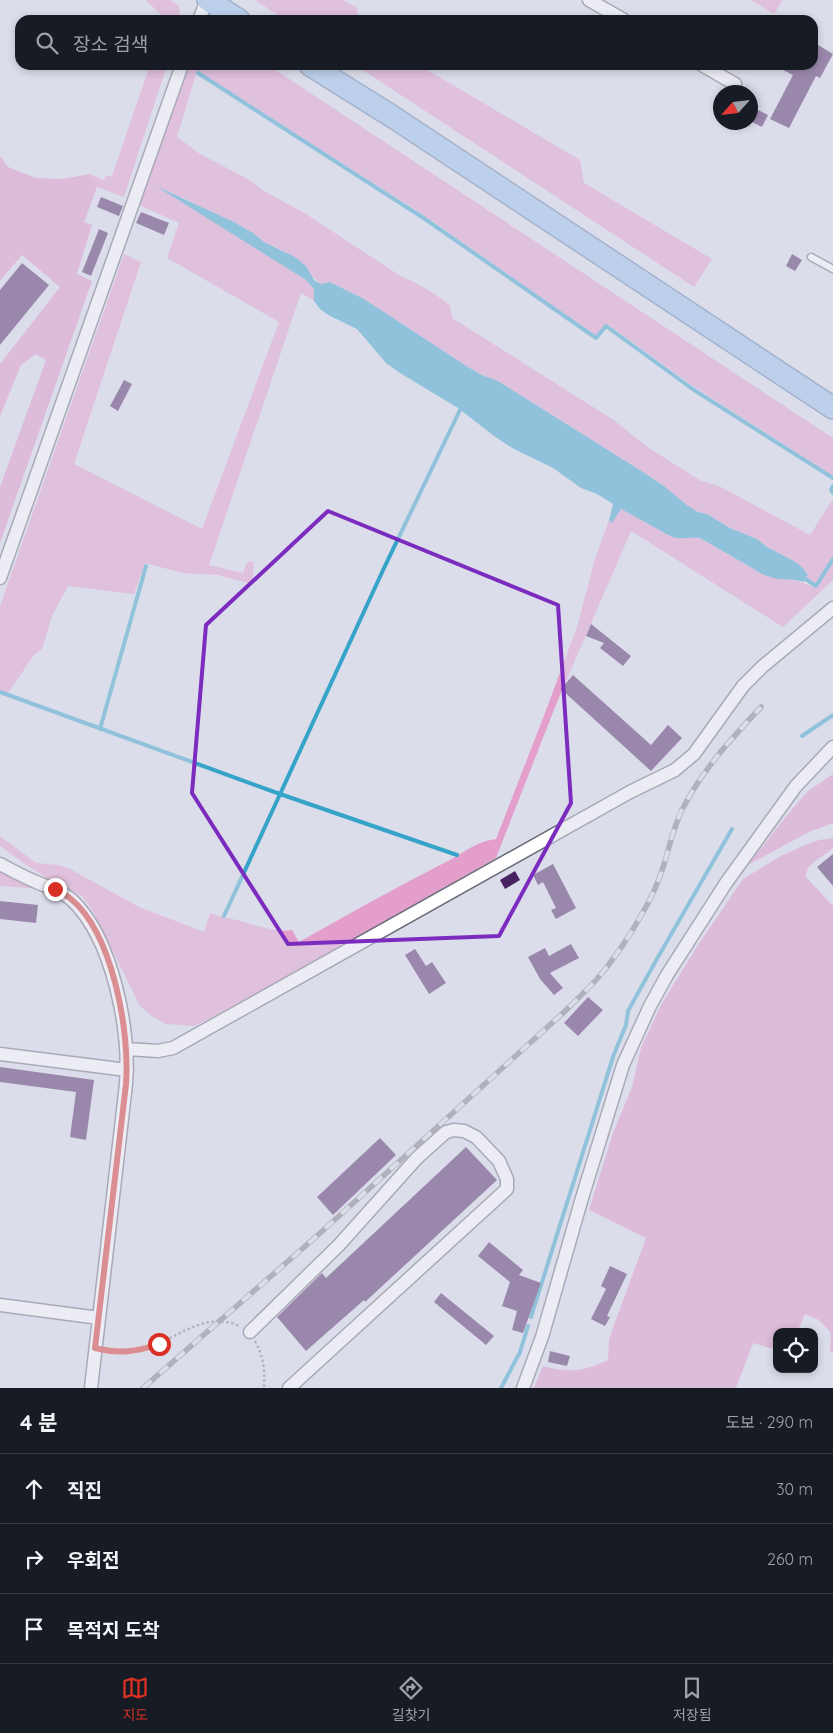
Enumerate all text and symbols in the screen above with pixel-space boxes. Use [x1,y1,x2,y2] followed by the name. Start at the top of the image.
[15,15,818,70] search box
[33,29,61,57] icon: search
[73,32,148,56] text: 장소 검색
[713,85,758,130] north arrow
[44,878,67,901] route end
[773,1328,818,1373] map controls
[773,1328,818,1373] button: locate
[148,1333,171,1356] route start
[20,1409,58,1435] text: 4 분
[725,1412,813,1432] text: 도보 · 290 m
[20,1475,48,1503] icon: ahead
[67,1478,102,1502] text: 직진
[776,1479,813,1499] text: 30 m
[20,1545,48,1573] icon: right
[67,1548,119,1572] text: 우회전
[767,1549,813,1569] text: 260 m
[20,1615,48,1643] icon: arrive
[67,1618,160,1642] text: 목적지 도착
[121,1674,149,1724] tab: 지도
[392,1674,430,1724] tab: 길찾기
[673,1674,712,1724] tab: 저장됨

